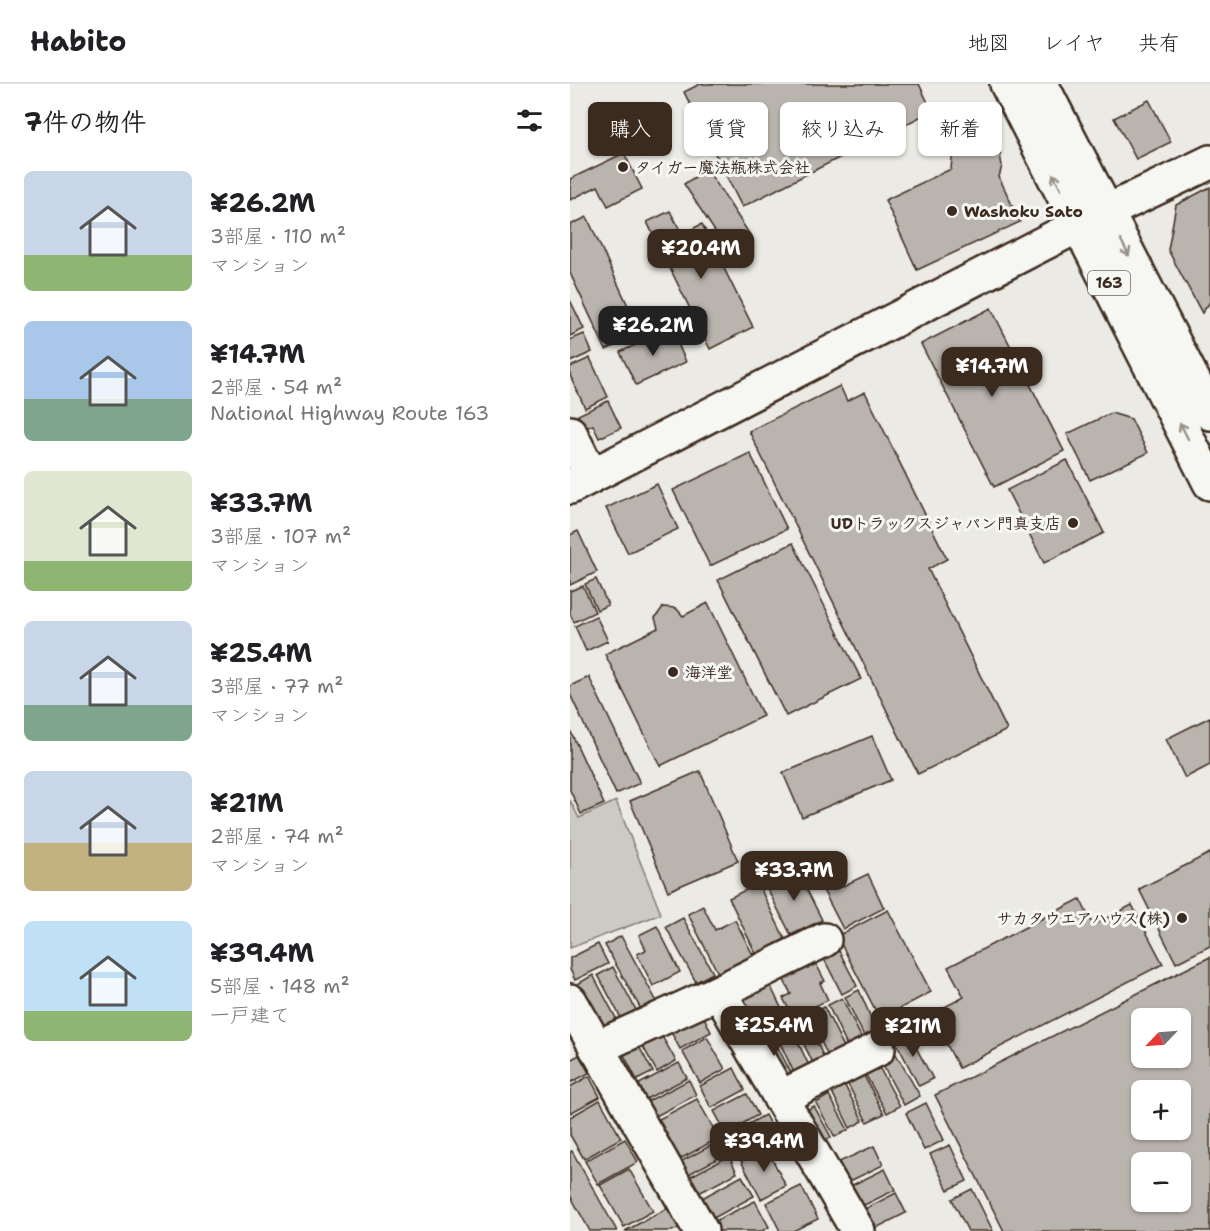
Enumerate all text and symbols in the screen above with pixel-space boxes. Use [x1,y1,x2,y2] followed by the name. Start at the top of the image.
[30,22,126,60] text: Habito
[968,29,1010,57] text: 地図
[1043,29,1105,57] text: レイヤ
[1138,29,1180,57] text: 共有
[588,102,672,156] chip: 購入
[684,102,768,156] chip: 賃貸
[780,102,906,156] chip: 絞り込み
[918,102,1002,156] chip: 新着
[24,104,146,139] text: 7件の物件
[513,104,546,137] icon: filters
[635,157,810,178] place label: タイガー魔法瓶株式会社
[616,160,630,174] marker: タイガー魔法瓶株式会社
[1051,174,1063,191] one-way arrow
[210,185,316,220] text: ¥26.2M
[72,195,144,267] icon: home
[964,201,1083,222] place label: Washoku Sato
[945,204,959,218] marker: Washoku Sato
[210,223,346,249] text: 3部屋 · 110 m²
[652,229,750,280] pin: ¥20.4M
[661,235,741,261] text: ¥20.4M
[1120,239,1131,257] one-way arrow
[210,252,309,278] text: マンション
[1088,271,1130,295] road number: 163
[604,306,702,357] pin: ¥26.2M
[612,312,694,338] text: ¥26.2M
[210,336,305,371] text: ¥14.7M
[72,345,144,417] icon: home
[943,347,1041,398] pin: ¥14.7M
[955,353,1029,379] text: ¥14.7M
[210,374,342,400] text: 2部屋 · 54 m²
[210,400,489,426] text: National Highway Route 163
[1177,422,1189,440] one-way arrow
[210,485,313,520] text: ¥33.7M
[72,495,144,567] icon: home
[831,513,1061,534] place label: UDトラックスジャパン門真支店
[1066,516,1080,530] marker: UDトラックスジャパン門真支店
[210,523,351,549] text: 3部屋 · 107 m²
[210,552,309,578] text: マンション
[210,635,312,670] text: ¥25.4M
[72,645,144,717] icon: home
[685,662,733,683] place label: 海洋堂
[666,665,680,679] marker: 海洋堂
[210,673,343,699] text: 3部屋 · 77 m²
[210,702,309,728] text: マンション
[210,785,284,820] text: ¥21M
[72,795,144,867] icon: home
[210,823,344,849] text: 2部屋 · 74 m²
[745,851,843,902] pin: ¥33.7M
[210,852,309,878] text: マンション
[755,857,833,883] text: ¥33.7M
[996,908,1170,929] place label: サカタウエアハウス(株)
[1175,911,1189,925] marker: サカタウエアハウス(株)
[210,935,314,970] text: ¥39.4M
[72,945,144,1017] icon: home
[210,973,350,999] text: 5部屋 · 148 m²
[210,1002,290,1028] text: 一戸建て
[725,1006,823,1057] pin: ¥25.4M
[877,1007,949,1058] pin: ¥21M
[1131,1008,1191,1068] north arrow
[1131,1008,1191,1212] map controls
[735,1012,813,1038] text: ¥25.4M
[885,1013,941,1039] text: ¥21M
[1131,1080,1191,1140] button: +
[715,1122,813,1173] pin: ¥39.4M
[724,1128,804,1154] text: ¥39.4M
[1131,1152,1191,1212] button: −

